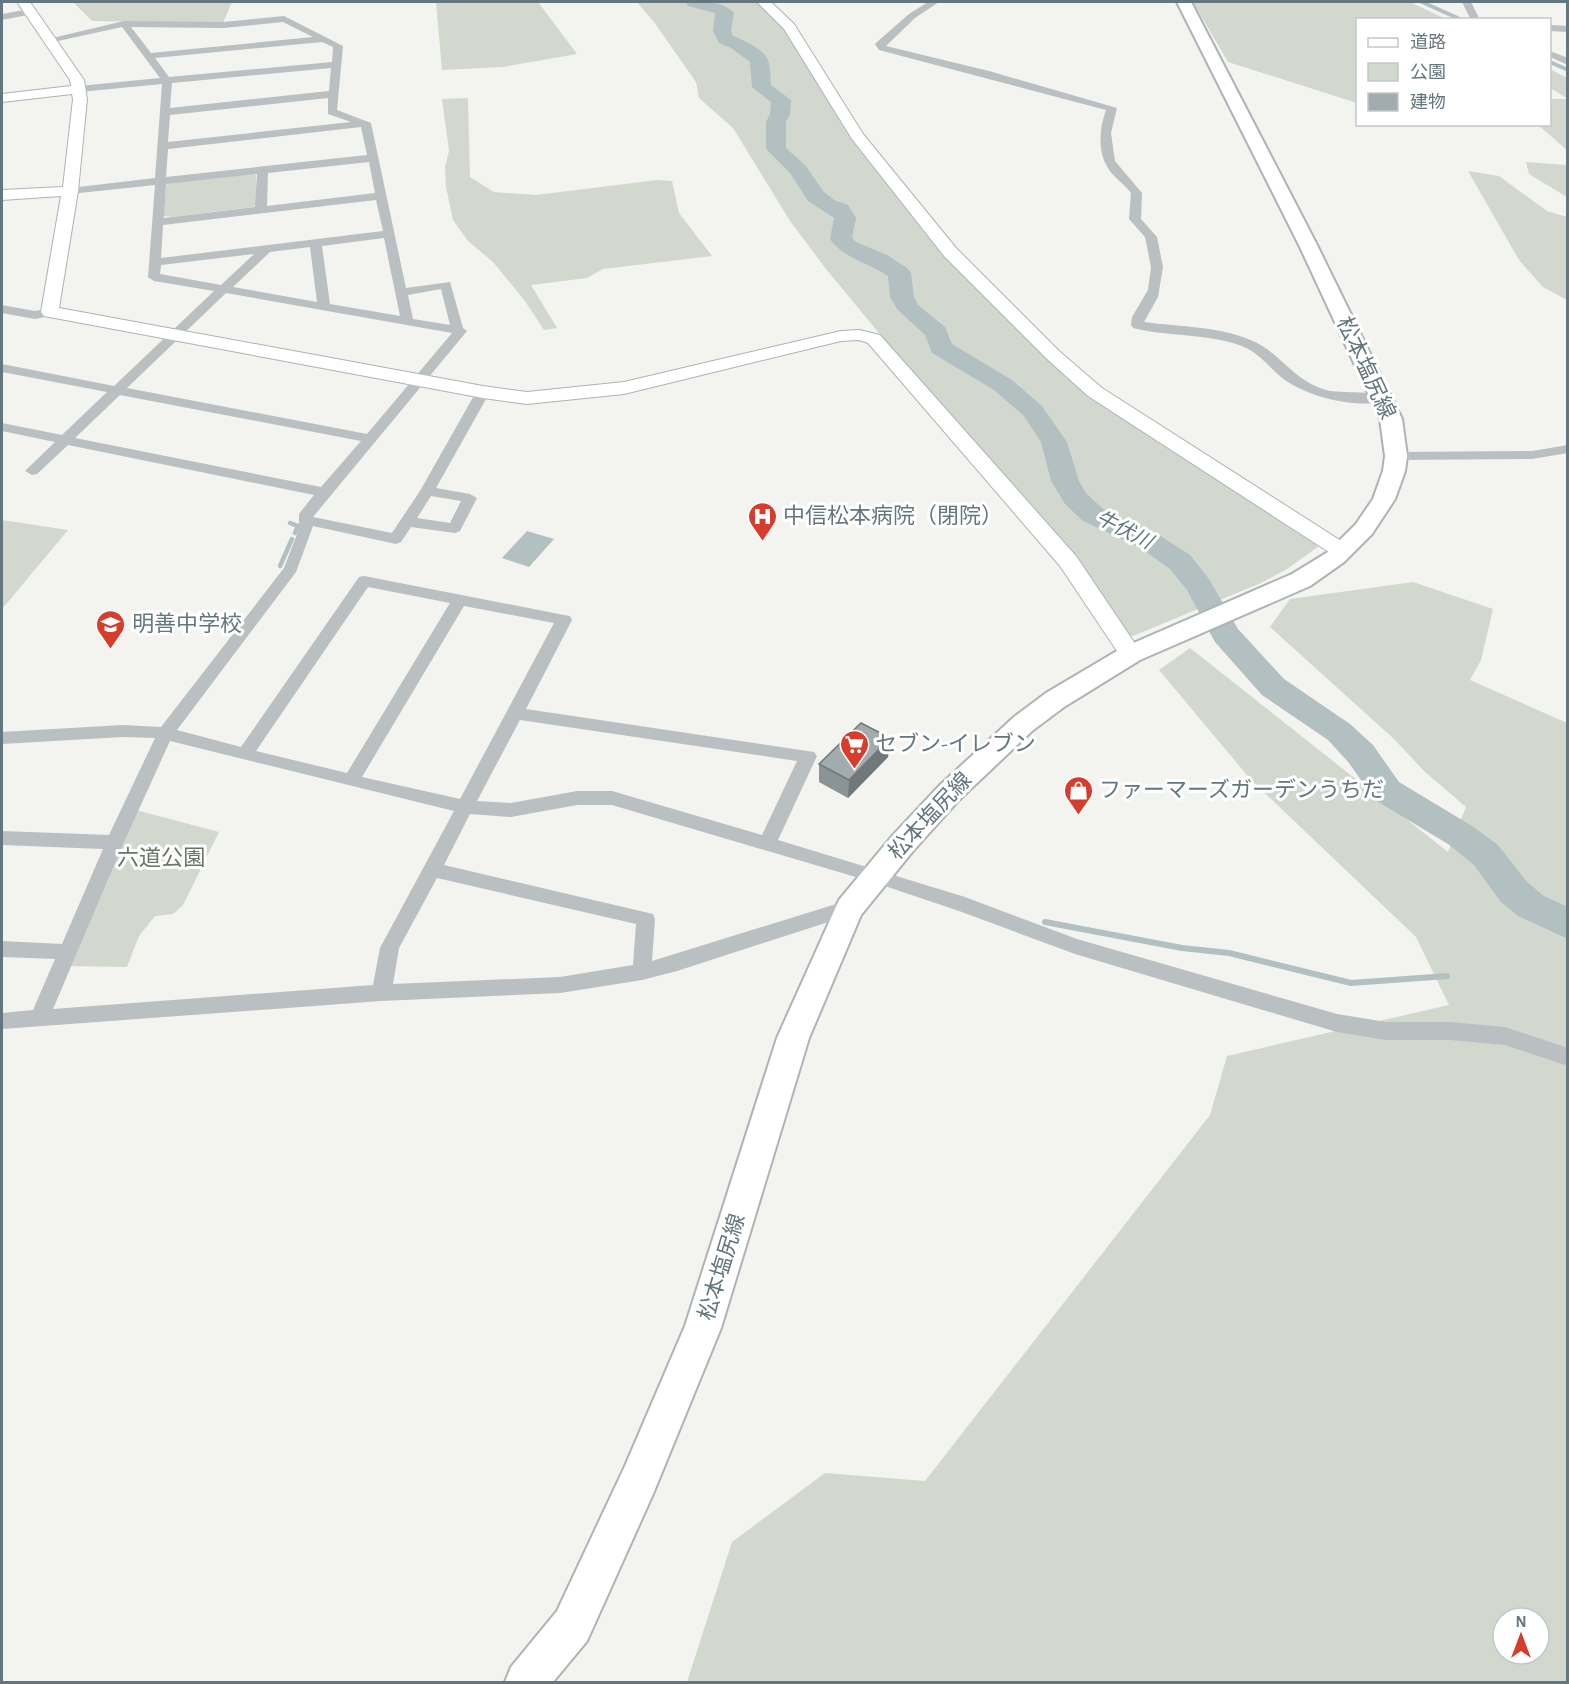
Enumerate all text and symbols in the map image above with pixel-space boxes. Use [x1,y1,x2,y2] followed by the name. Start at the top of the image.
[1356,18,1551,126] legend
[1410,32,1446,52] text: 道路
[1410,63,1446,82] text: 公園
[1410,92,1446,112] text: 建物
[1333,313,1400,423] street label: 松本塩尻線
[746,500,778,542] hospital icon: 中信松本病院（閉院）
[783,504,1003,527] place label: 中信松本病院（閉院）
[1093,507,1158,553] water label: 牛伏川
[95,608,127,650] school or university icon: 明善中学校
[132,612,242,635] place label: 明善中学校
[838,728,870,770] supermarket icon: セブン-イレブン
[875,732,1036,755] place label: セブン-イレブン
[884,768,976,864] street label: 松本塩尻線
[1062,774,1094,816] shop icon: ファーマーズガーデンうちだ
[1099,778,1384,801] place label: ファーマーズガーデンうちだ
[117,846,205,869] park label: 六道公園
[694,1211,749,1323] street label: 松本塩尻線
[1491,1606,1551,1666] north arrow
[1515,1614,1527,1630] text: N

